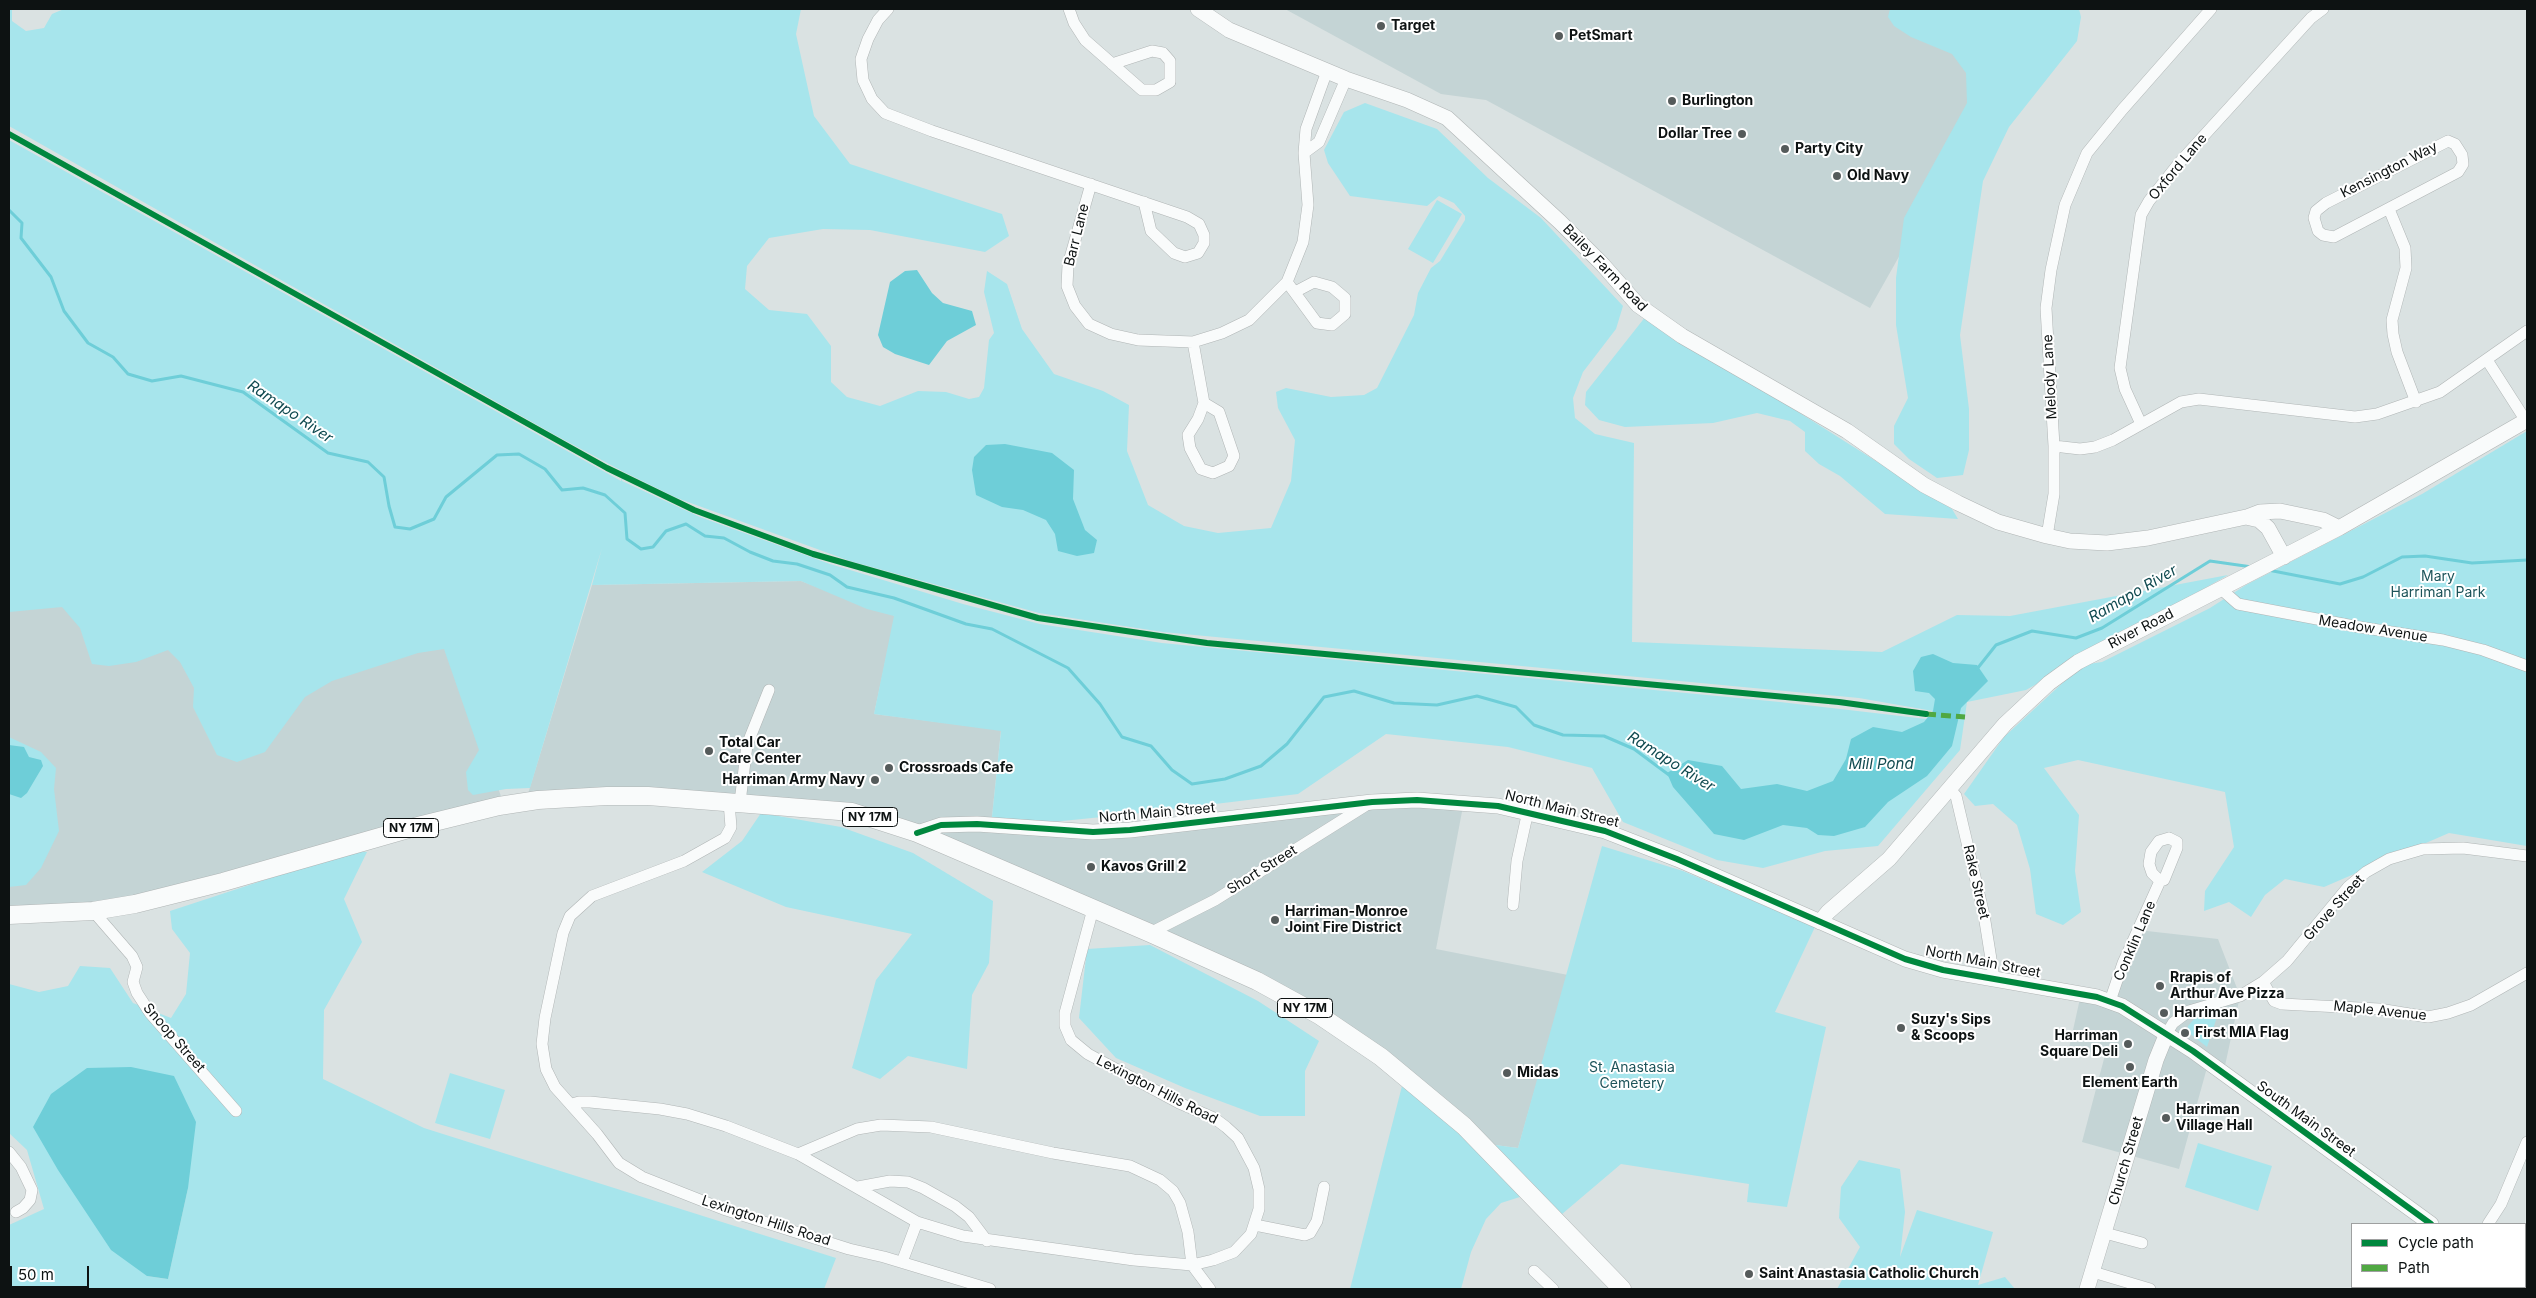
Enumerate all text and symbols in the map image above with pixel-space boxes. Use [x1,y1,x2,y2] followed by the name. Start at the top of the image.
[1391,18,1435,34] place label: Target
[1375,20,1387,32] marker: Target
[1569,28,1633,44] place label: PetSmart
[1553,30,1565,42] marker: PetSmart
[1682,93,1753,109] place label: Burlington
[1666,95,1678,107] marker: Burlington
[1658,126,1732,142] place label: Dollar Tree
[1736,128,1748,140] marker: Dollar Tree
[2145,130,2211,204] street label: Oxford Lane
[2338,138,2440,202] street label: Kensington Way
[1795,141,1863,157] place label: Party City
[1779,143,1791,155] marker: Party City
[1847,168,1909,184] place label: Old Navy
[1831,170,1843,182] marker: Old Navy
[1061,202,1093,268] street label: Barr Lane
[1559,221,1651,315] street label: Bailey Farm Road
[2039,334,2061,420] street label: Melody Lane
[244,377,336,447] water label: Ramapo River
[2086,561,2180,627] water label: Ramapo River
[2391,569,2485,602] park label: Mary Harriman Park
[2105,605,2177,653] street label: River Road
[2317,612,2429,646] street label: Meadow Avenue
[1624,728,1718,796] water label: Ramapo River
[719,735,801,768] place label: Total Car Care Center
[703,745,715,757] marker: Total Car Care Center
[1848,755,1914,773] water label: Mill Pond
[899,760,1013,776] place label: Crossroads Cafe
[883,762,895,774] marker: Crossroads Cafe
[722,772,865,788] place label: Harriman Army Navy
[869,774,881,786] marker: Harriman Army Navy
[1503,787,1621,831] street label: North Main Street
[1098,800,1216,826] street label: North Main Street
[842,808,898,826] road number: NY 17M
[384,818,438,838] road number: NY 17M
[1224,842,1300,898] street label: Short Street
[1959,843,1993,921] street label: Rake Street
[1101,859,1187,875] place label: Kavos Grill 2
[1085,861,1097,873] marker: Kavos Grill 2
[2300,872,2368,944] street label: Grove Street
[2111,898,2159,984] street label: Conklin Lane
[1285,904,1408,936] place label: Harriman-Monroe Joint Fire District
[1269,914,1281,926] marker: Harriman-Monroe Joint Fire District
[1924,943,2042,981] street label: North Main Street
[2170,970,2284,1002] place label: Rrapis of Arthur Ave Pizza
[2154,980,2166,992] marker: Rrapis of Arthur Ave Pizza
[1278,998,1332,1018] road number: NY 17M
[2333,998,2427,1024] street label: Maple Avenue
[139,1000,209,1076] street label: Snoop Street
[2174,1005,2238,1021] place label: Harriman
[2158,1007,2170,1019] marker: Harriman
[1911,1012,1991,1044] place label: Suzy's Sips & Scoops
[1895,1022,1907,1034] marker: Suzy's Sips & Scoops
[2195,1025,2289,1041] place label: First MIA Flag
[2179,1027,2191,1039] marker: First MIA Flag
[2040,1028,2118,1060] place label: Harriman Square Deli
[2122,1038,2134,1050] marker: Harriman Square Deli
[1093,1052,1221,1128] street label: Lexington Hills Road
[1589,1060,1675,1092] park label: St. Anastasia Cemetery
[2124,1061,2136,1073] marker: Element Earth
[1517,1065,1559,1081] place label: Midas
[1501,1067,1513,1079] marker: Midas
[2082,1075,2178,1091] place label: Element Earth
[2253,1078,2359,1160] street label: South Main Street
[2176,1102,2253,1134] place label: Harriman Village Hall
[2160,1112,2172,1124] marker: Harriman Village Hall
[2105,1115,2147,1207] street label: Church Street
[700,1192,832,1250] street label: Lexington Hills Road
[2351,1223,2526,1288] legend
[2398,1233,2474,1252] text: Cycle path
[12,1256,91,1288] scale bar
[2398,1258,2430,1277] text: Path
[18,1265,54,1284] text: 50 m
[1759,1266,1979,1282] place label: Saint Anastasia Catholic Church
[1743,1268,1755,1280] marker: Saint Anastasia Catholic Church

